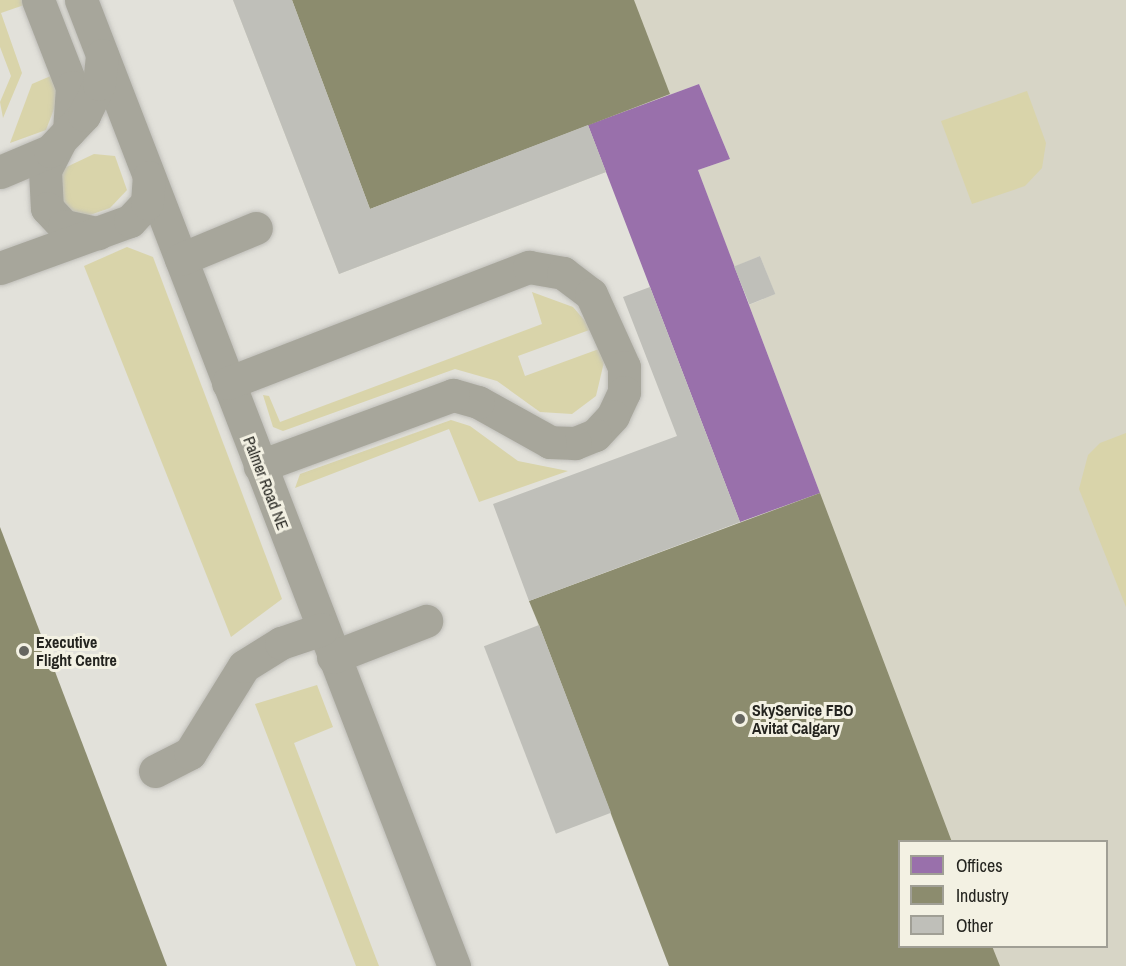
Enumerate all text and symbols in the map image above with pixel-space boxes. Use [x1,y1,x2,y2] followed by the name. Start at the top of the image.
[239,434,293,532] street label: Palmer Road NE
[36,632,117,670] place label: Executive Flight Centre
[17,644,31,658] marker: Executive Flight Centre
[752,700,853,738] place label: SkyService FBO Avitat Calgary
[733,712,747,726] marker: SkyService FBO Avitat Calgary
[898,840,1108,948] legend
[956,853,1003,878] text: Offices
[956,883,1009,908] text: Industry
[956,913,993,938] text: Other

